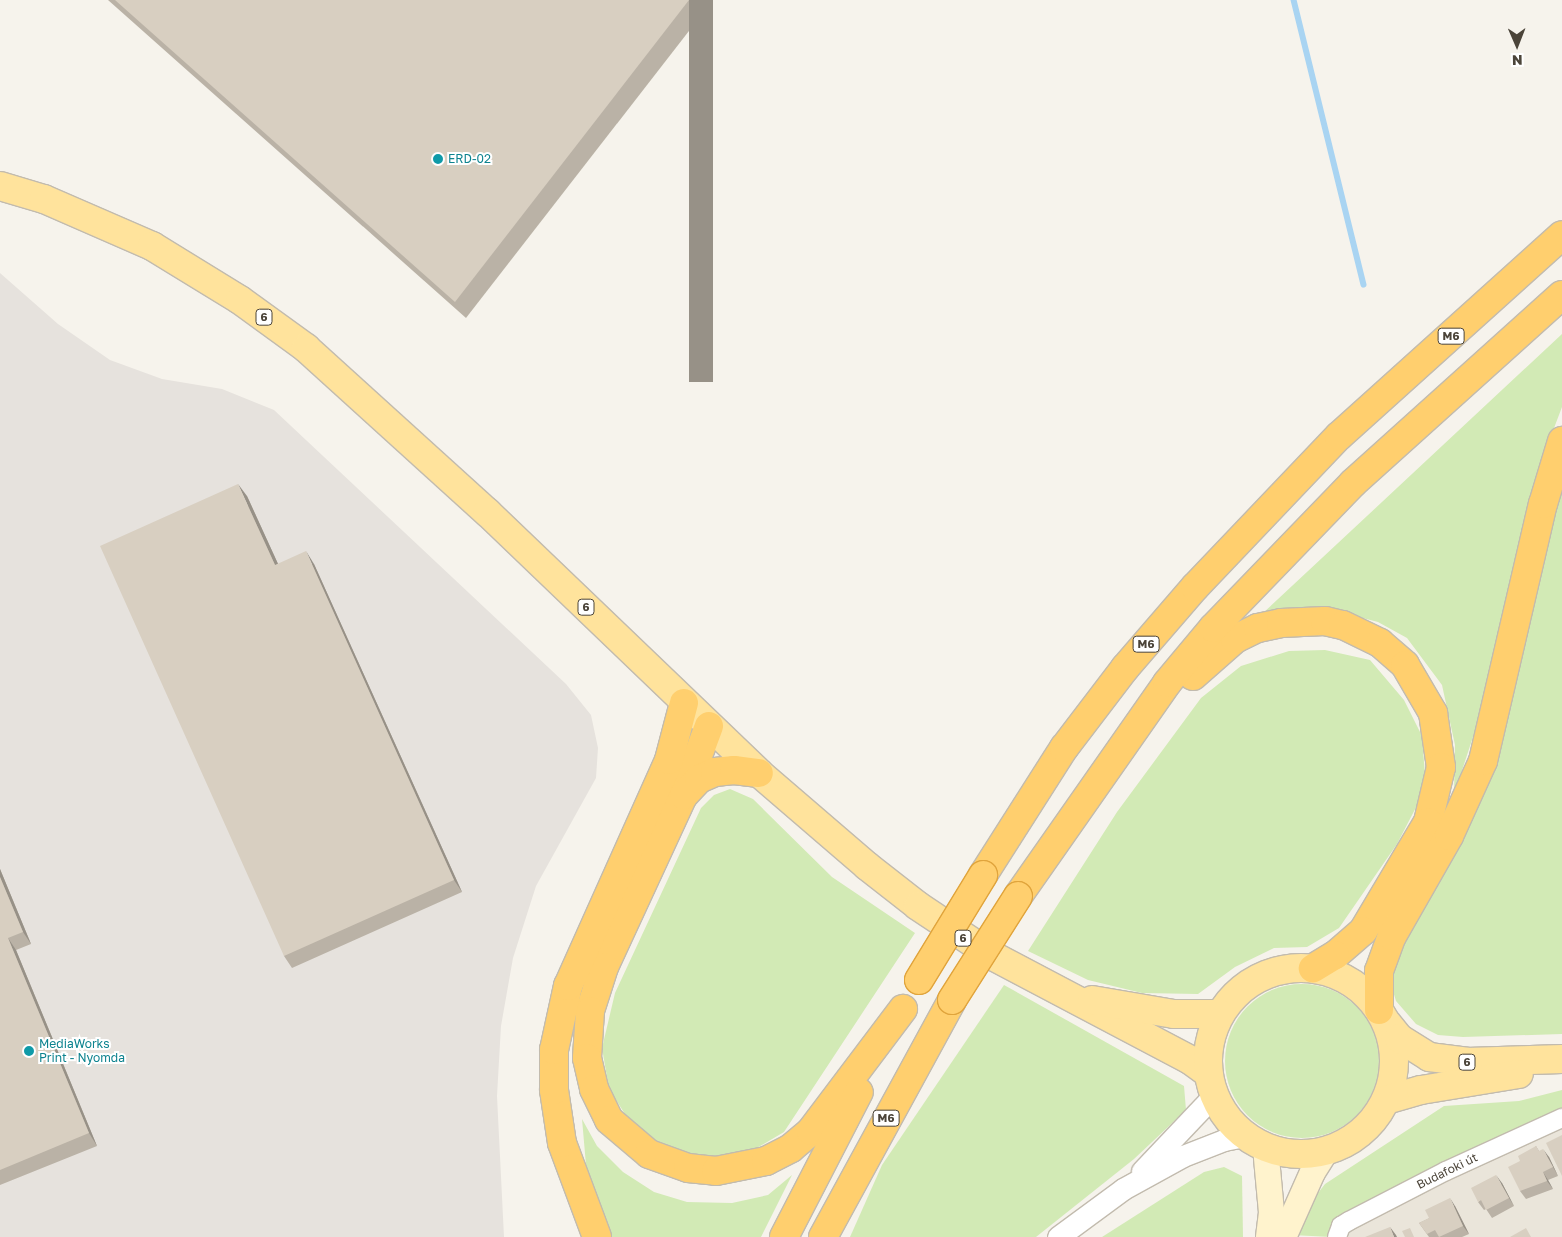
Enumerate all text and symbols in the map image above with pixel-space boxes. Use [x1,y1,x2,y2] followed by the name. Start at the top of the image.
[1492,20,1542,70] north arrow
[1512,52,1523,69] text: N
[448,152,491,166] place label: ERD-02
[432,153,444,165] marker: ERD-02
[255,308,273,326] road number: 6
[1437,328,1465,344] road number: M6
[577,598,595,616] road number: 6
[1132,636,1160,652] road number: M6
[954,930,972,946] road number: 6
[39,1037,125,1065] place label: MediaWorks Print - Nyomda
[23,1045,35,1057] marker: MediaWorks Print - Nyomda
[1458,1054,1476,1070] road number: 6
[872,1110,900,1126] road number: M6
[1414,1150,1480,1192] street label: Budafoki út

